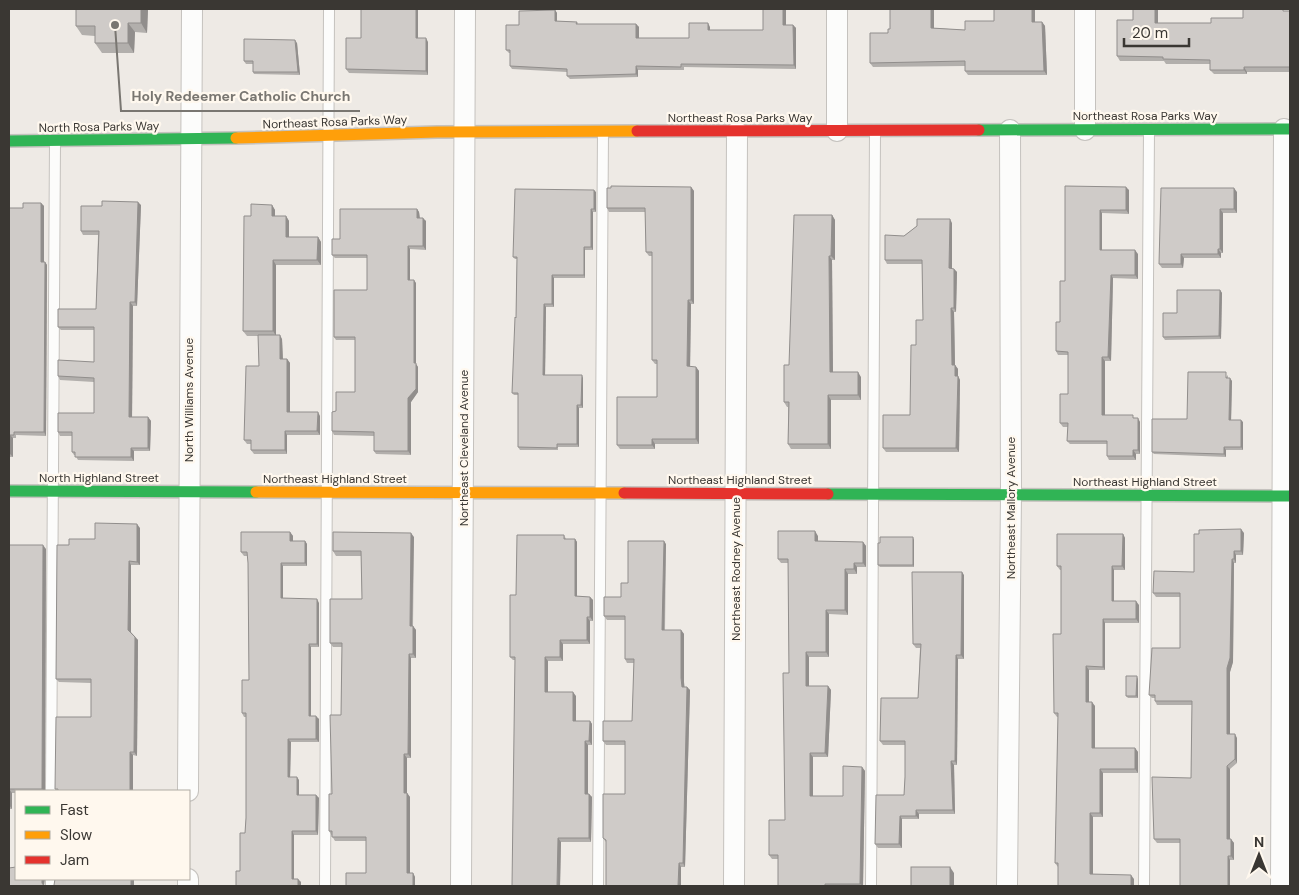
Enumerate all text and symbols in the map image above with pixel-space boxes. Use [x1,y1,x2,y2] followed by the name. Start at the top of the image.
[1124,15,1189,47] scale bar
[1132,23,1168,43] text: 20 m
[121,82,360,111] callout: Holy Redeemer Catholic Church
[132,87,350,105] text: Holy Redeemer Catholic Church
[1073,108,1218,124] street label: Northeast Rosa Parks Way
[668,110,813,126] street label: Northeast Rosa Parks Way
[262,111,408,133] street label: Northeast Rosa Parks Way
[38,118,160,136] street label: North Rosa Parks Way
[181,338,197,462] street label: North Williams Avenue
[456,369,472,526] street label: Northeast Cleveland Avenue
[1003,437,1019,579] street label: Northeast Mallory Avenue
[39,470,159,486] street label: North Highland Street
[263,471,407,487] street label: Northeast Highland Street
[668,472,812,488] street label: Northeast Highland Street
[1073,474,1217,490] street label: Northeast Highland Street
[728,497,744,641] street label: Northeast Rodney Avenue
[15,790,190,880] legend
[60,800,89,820] text: Fast
[60,825,93,845] text: Slow
[1234,830,1284,880] north arrow
[1254,833,1264,851] text: N
[60,850,89,870] text: Jam

